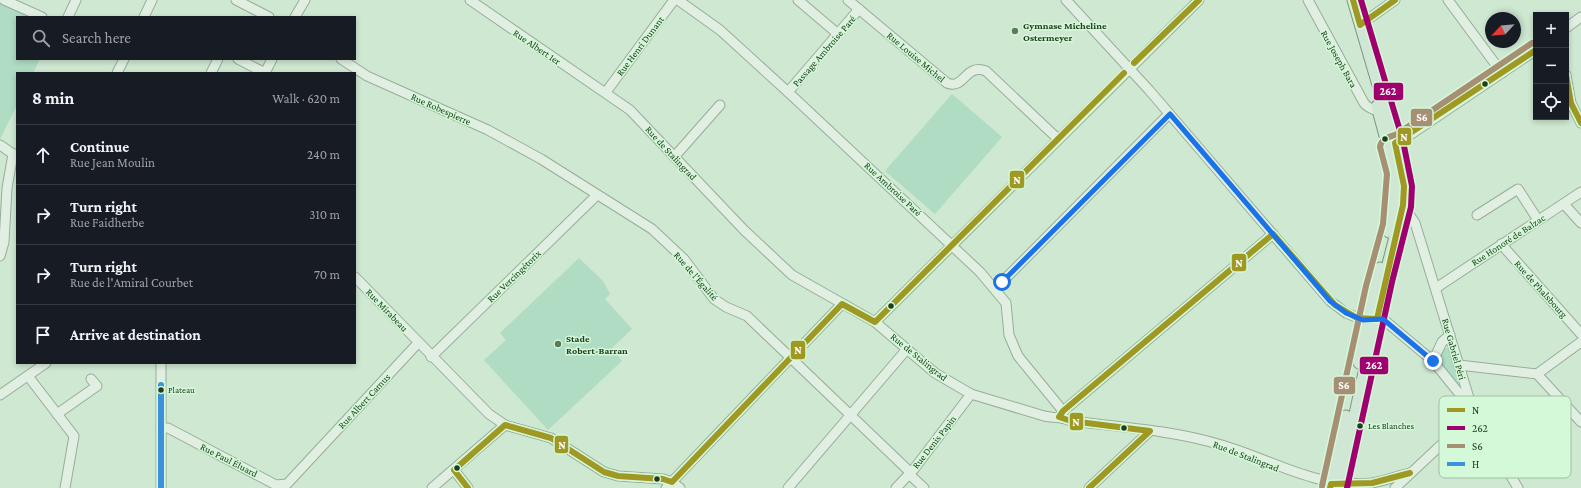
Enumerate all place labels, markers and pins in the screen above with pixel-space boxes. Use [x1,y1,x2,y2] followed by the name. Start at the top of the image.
[1023,20,1107,43] place label: Gymnase Micheline Ostermeyer
[1010,26,1020,36] marker: Gymnase Micheline Ostermeyer
[1480,79,1490,89] unlabelled marker
[1380,134,1390,144] unlabelled marker
[886,301,896,311] unlabelled marker
[566,333,628,356] place label: Stade Robert-Barran
[553,339,563,349] marker: Stade Robert-Barran
[156,385,166,395] marker: Plateau
[168,385,195,395] place label: Plateau
[1355,421,1365,431] marker: Les Blanches
[1368,421,1414,431] place label: Les Blanches
[1119,423,1129,433] unlabelled marker
[452,463,462,473] unlabelled marker
[652,474,662,484] unlabelled marker

